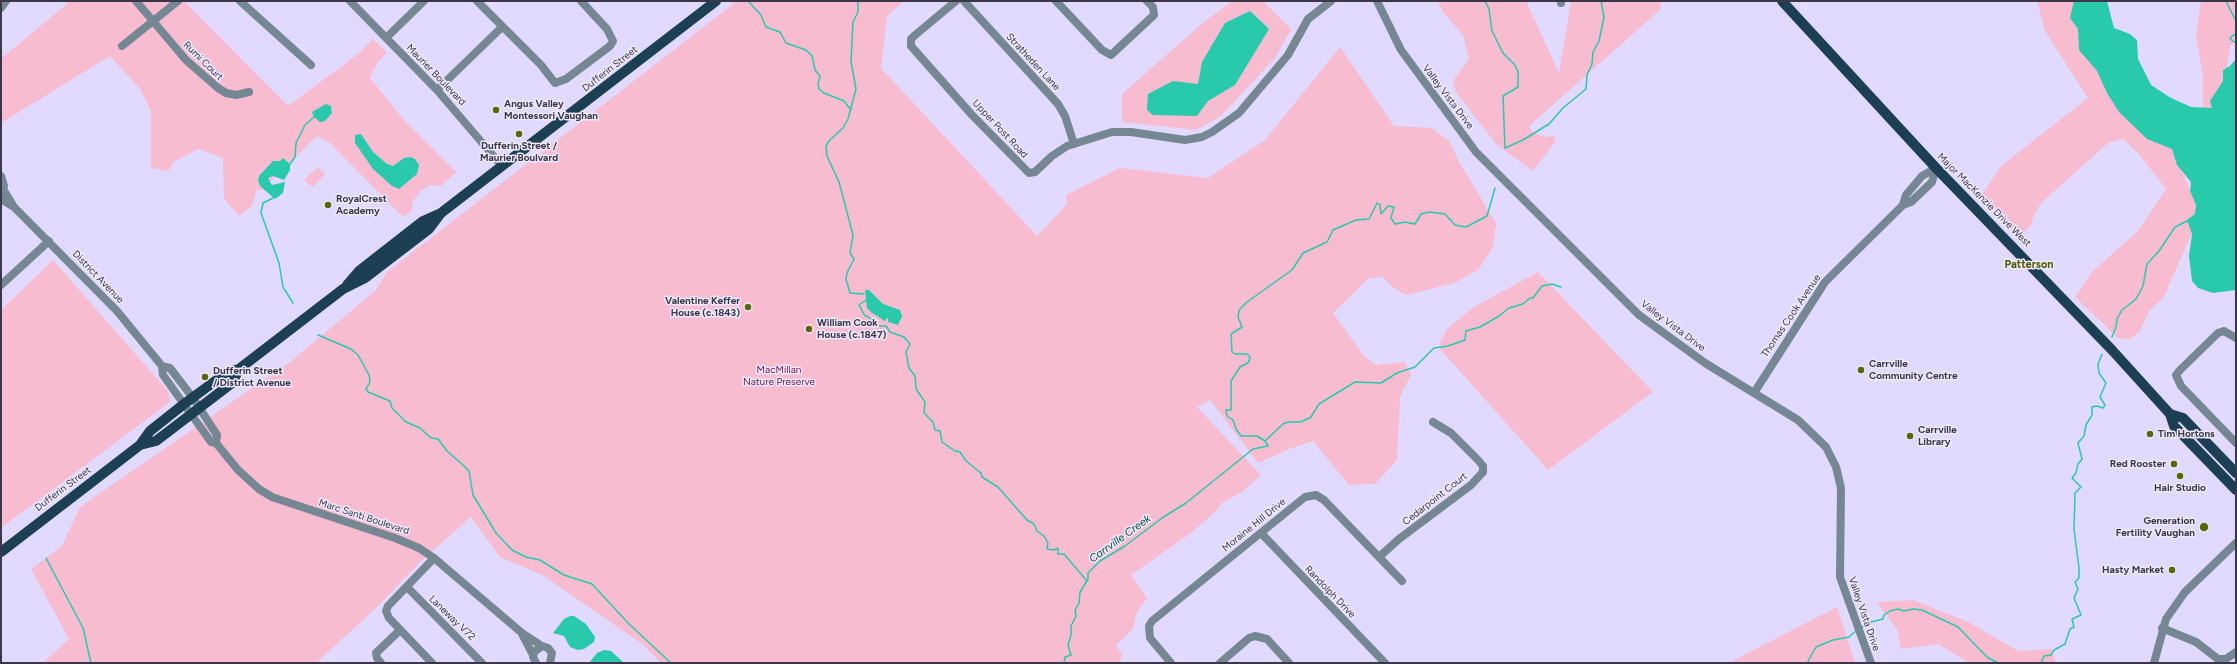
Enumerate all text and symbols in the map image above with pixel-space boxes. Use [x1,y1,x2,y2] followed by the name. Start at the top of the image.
[1003,31,1063,93] street label: Stratheden Lane
[181,39,225,83] street label: Rumi Court
[404,42,468,108] street label: Maurier Boulevard
[580,44,640,94] street label: Dufferin Street
[1420,62,1476,132] street label: Valley Vista Drive
[970,97,1030,161] street label: Upper Post Road
[504,98,598,122] place label: Angus Valley Montessori Vaughan
[491,105,501,115] marker: Angus Valley Montessori Vaughan
[514,129,524,139] marker: Dufferin Street / Maurier Boulvard
[480,140,558,164] place label: Dufferin Street / Maurier Boulvard
[1935,151,2033,249] street label: Major MacKenzie Drive West
[336,193,387,216] place label: RoyalCrest Academy
[323,200,333,210] marker: RoyalCrest Academy
[70,248,126,306] street label: District Avenue
[2004,258,2054,272] district label: Patterson
[1759,272,1823,360] street label: Thomas Cook Avenue
[665,295,740,318] place label: Valentine Keffer House (c.1843)
[1638,298,1708,354] street label: Valley Vista Drive
[743,302,753,312] marker: Valentine Keffer House (c.1843)
[817,317,886,340] place label: William Cook House (c.1847)
[804,324,814,334] marker: William Cook House (c.1847)
[1869,358,1957,382] place label: Carrville Community Centre
[743,364,815,388] park label: MacMillan Nature Preserve
[213,365,291,388] place label: Dufferin Street / District Avenue
[1856,365,1866,375] marker: Carrville Community Centre
[200,372,210,382] marker: Dufferin Street / District Avenue
[1918,424,1957,448] place label: Carrville Library
[2158,428,2215,440] place label: Tim Hortons
[2145,429,2155,439] marker: Tim Hortons
[1905,431,1915,441] marker: Carrville Library
[2110,458,2166,470] place label: Red Rooster
[2169,459,2179,469] marker: Red Rooster
[33,464,93,514] street label: Dufferin Street
[1400,470,1470,528] street label: Cedarpoint Court
[2175,471,2185,481] marker: Hair Studio
[2154,482,2206,494] place label: Hair Studio
[1220,496,1288,554] street label: Moraine Hill Drive
[317,497,411,537] street label: Marc Santi Boulevard
[1087,512,1153,566] water label: Carrville Creek
[2116,515,2195,538] place label: Generation Fertility Vaughan
[2198,521,2210,533] marker: Generation Fertility Vaughan
[1302,563,1358,621] street label: Randolph Drive
[2102,564,2164,576] place label: Hasty Market
[2167,565,2177,575] marker: Hasty Market
[1846,575,1882,653] street label: Valley Vista Drive
[426,593,478,643] street label: Laneway V72

